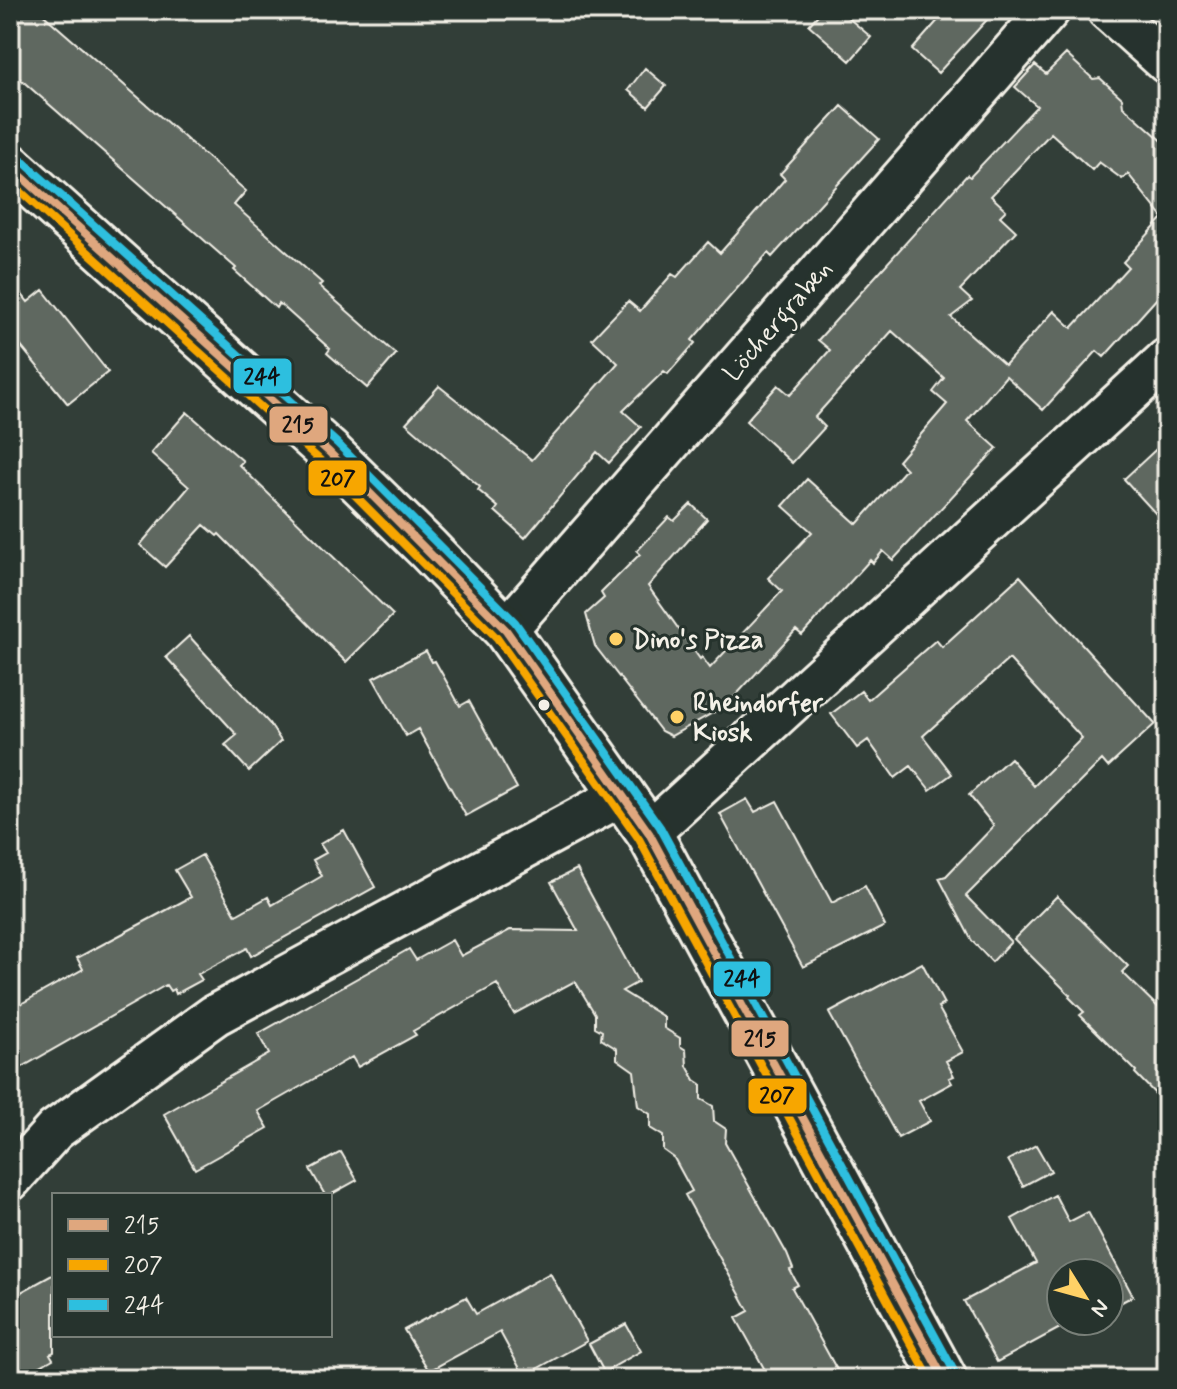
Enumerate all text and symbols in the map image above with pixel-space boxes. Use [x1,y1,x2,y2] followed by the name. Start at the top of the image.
[716,253,843,391] street label: Löchergraben
[232,357,293,395] line badge: 244
[243,364,281,392] text: 244
[268,405,329,444] line badge: 215
[282,412,314,440] text: 215
[307,459,368,497] line badge: 207
[320,466,356,494] text: 207
[632,624,764,658] place label: Dino's Pizza
[607,630,625,648] marker: Dino's Pizza
[693,687,824,751] place label: Rheindorfer Kiosk
[536,697,552,713] unlabelled marker
[668,708,686,726] marker: Rheindorfer Kiosk
[712,960,772,998] line badge: 244
[723,966,761,994] text: 244
[730,1019,790,1058] line badge: 215
[744,1026,776,1054] text: 215
[747,1077,808,1115] line badge: 207
[759,1083,795,1111] text: 207
[52,1193,332,1337] legend
[124,1211,159,1242] text: 215
[124,1251,163,1282] text: 207
[1045,1257,1125,1337] north arrow
[124,1291,164,1322] text: 244
[1084,1294,1115,1322] text: N

